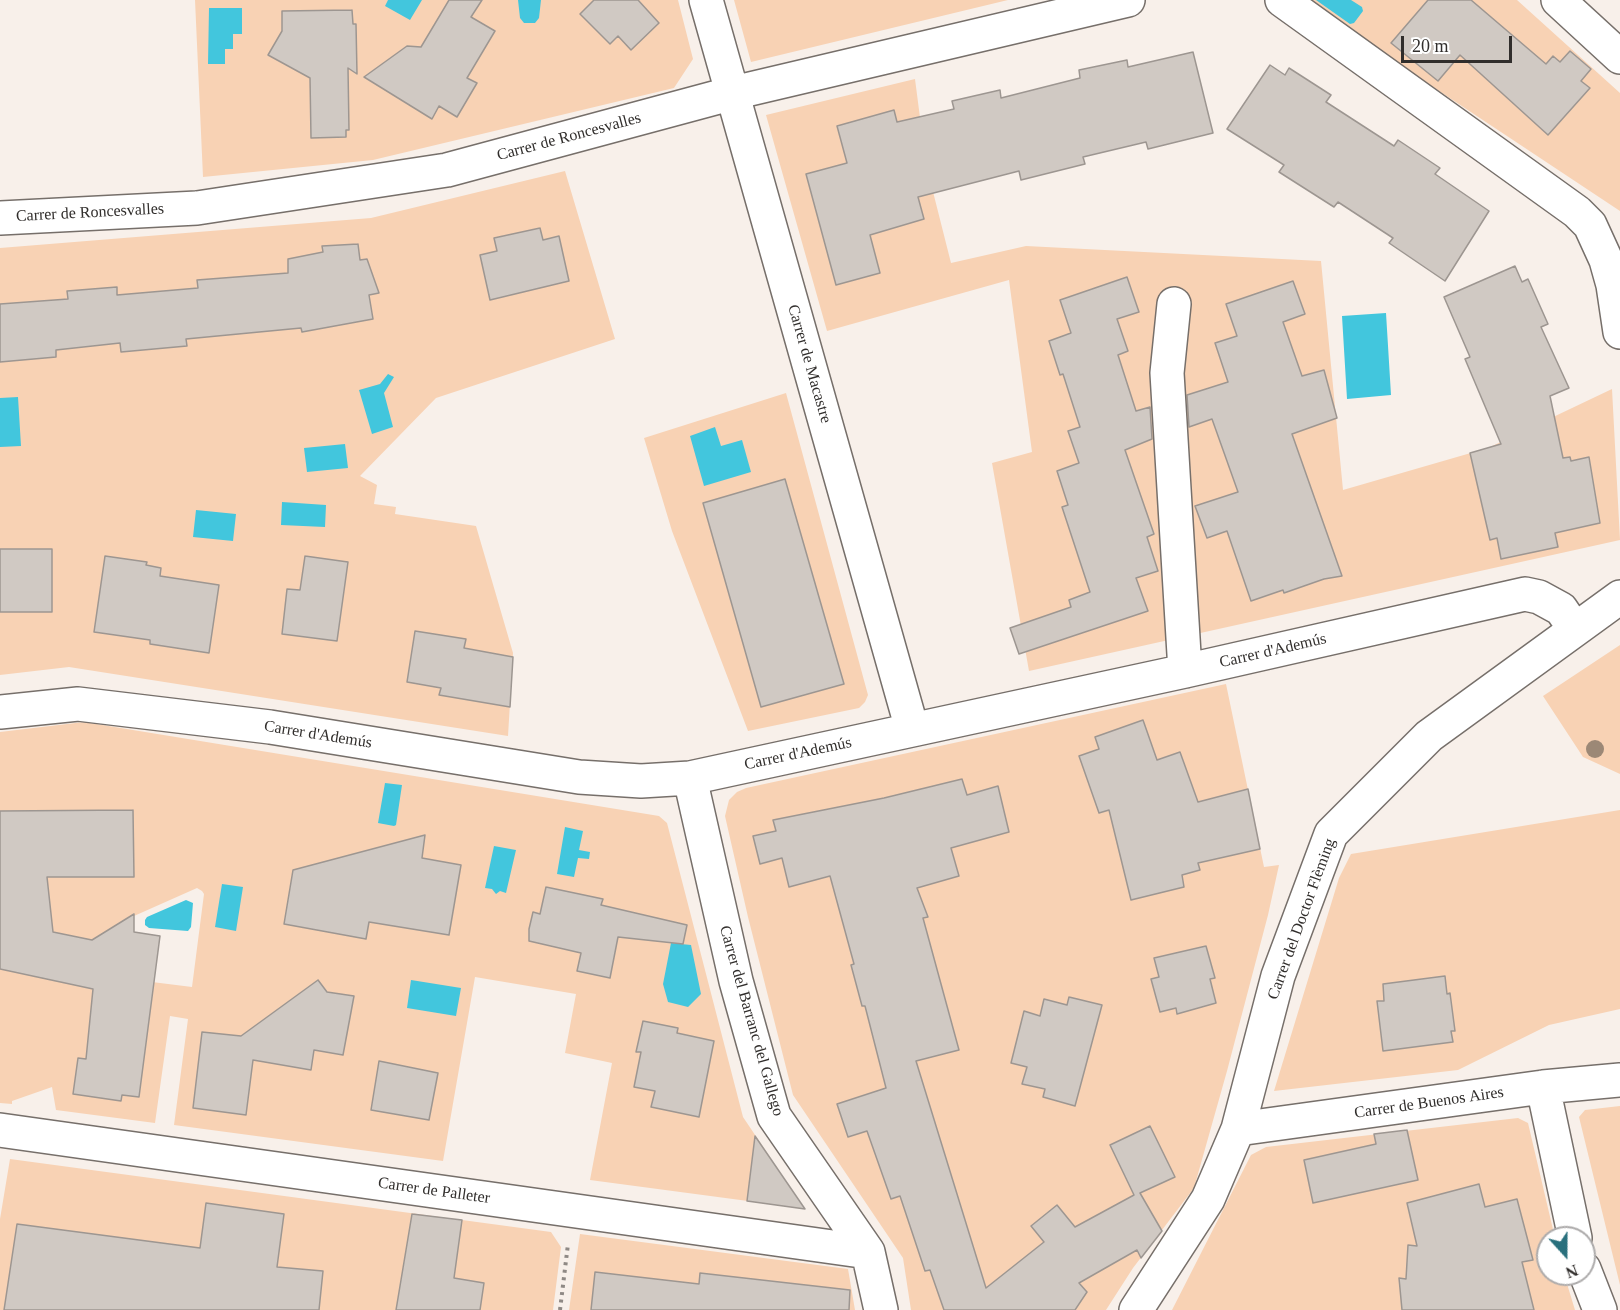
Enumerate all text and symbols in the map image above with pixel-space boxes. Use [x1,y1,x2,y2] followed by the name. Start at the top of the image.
[1404,24,1515,62] scale bar
[1412,36,1449,56] text: 20 m
[495,109,643,165] street label: Carrer de Roncesvalles
[15,200,165,226] street label: Carrer de Roncesvalles
[783,302,835,426] street label: Carrer de Macastre
[1218,629,1328,673] street label: Carrer d'Ademús
[263,717,373,753] street label: Carrer d'Ademús
[743,733,853,775] street label: Carrer d'Ademús
[1264,836,1340,1002] street label: Carrer del Doctor Flèming
[715,924,787,1118] street label: Carrer del Barranc del Gallego
[1353,1083,1505,1123] street label: Carrer de Buenos Aires
[377,1174,491,1208] street label: Carrer de Palleter
[1536,1226,1596,1286] north arrow
[1563,1261,1580,1281] text: N

